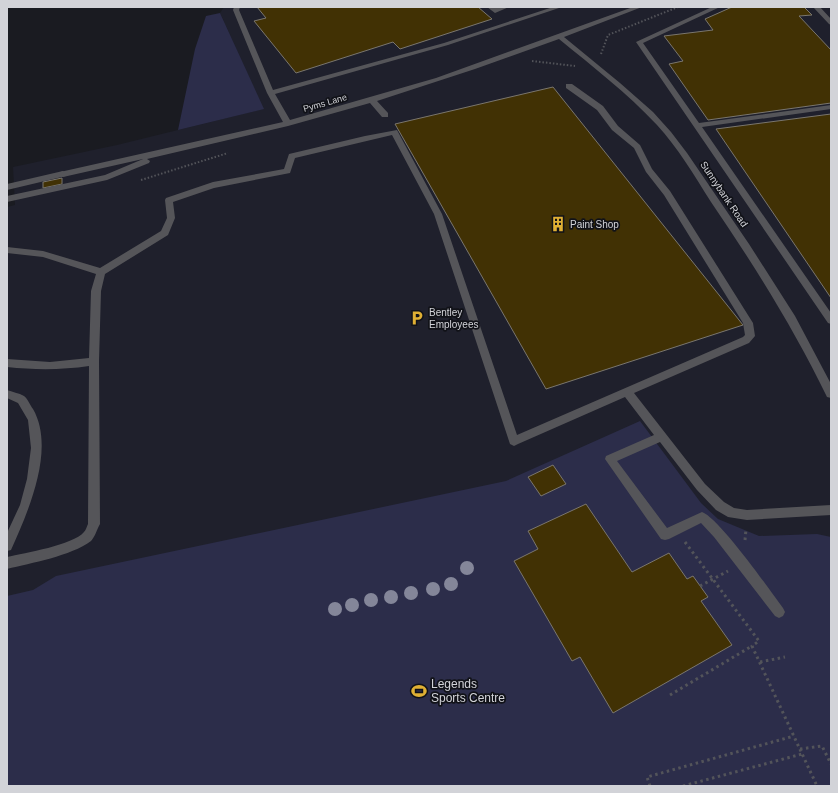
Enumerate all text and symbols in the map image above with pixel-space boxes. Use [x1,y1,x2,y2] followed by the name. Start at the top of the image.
[302,92,348,114] street label: Pyms Lane
[698,159,750,229] street label: Sunnybank Road
[549,215,567,233] building icon: Paint Shop
[570,219,619,230] place label: Paint Shop
[429,307,478,330] place label: Bentley Employees
[408,309,426,327] parking icon: Bentley Employees
[431,677,505,705] place label: Legends Sports Centre
[410,682,428,700] sports icon: Legends Sports Centre

